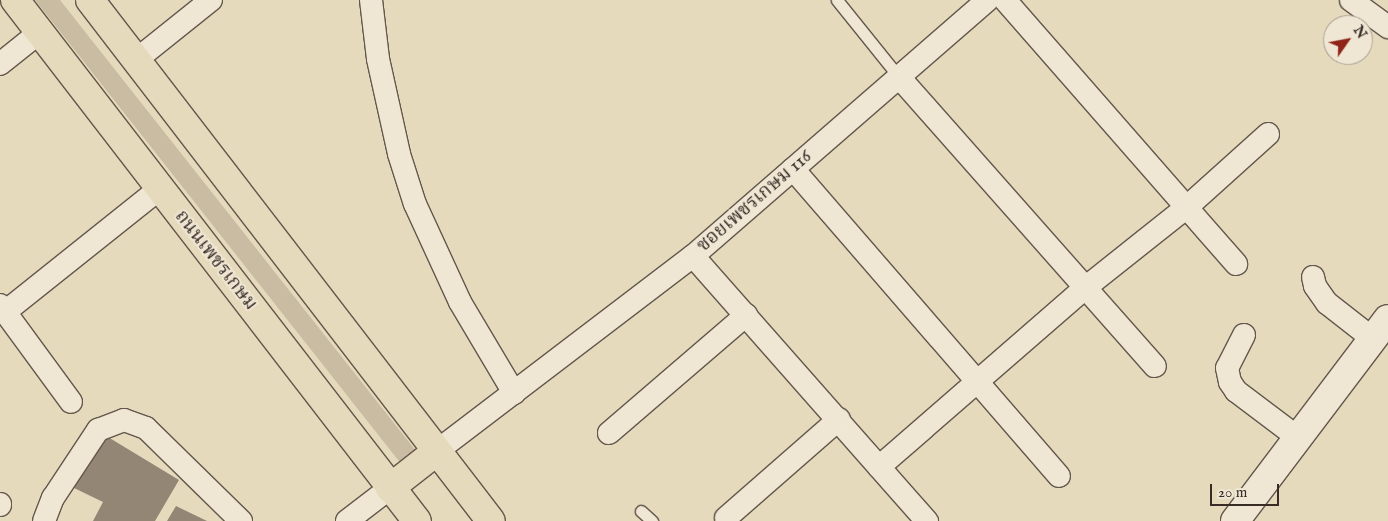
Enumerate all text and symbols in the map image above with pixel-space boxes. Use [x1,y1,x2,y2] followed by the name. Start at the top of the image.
[1323,15,1373,65] north arrow
[1349,22,1371,42] text: N
[693,146,817,258] street label: ซอยเพชรเกษม 116
[169,206,261,316] street label: ถนนเพชรเกษม
[1213,474,1282,506] scale bar
[1218,483,1247,502] text: 20 m

